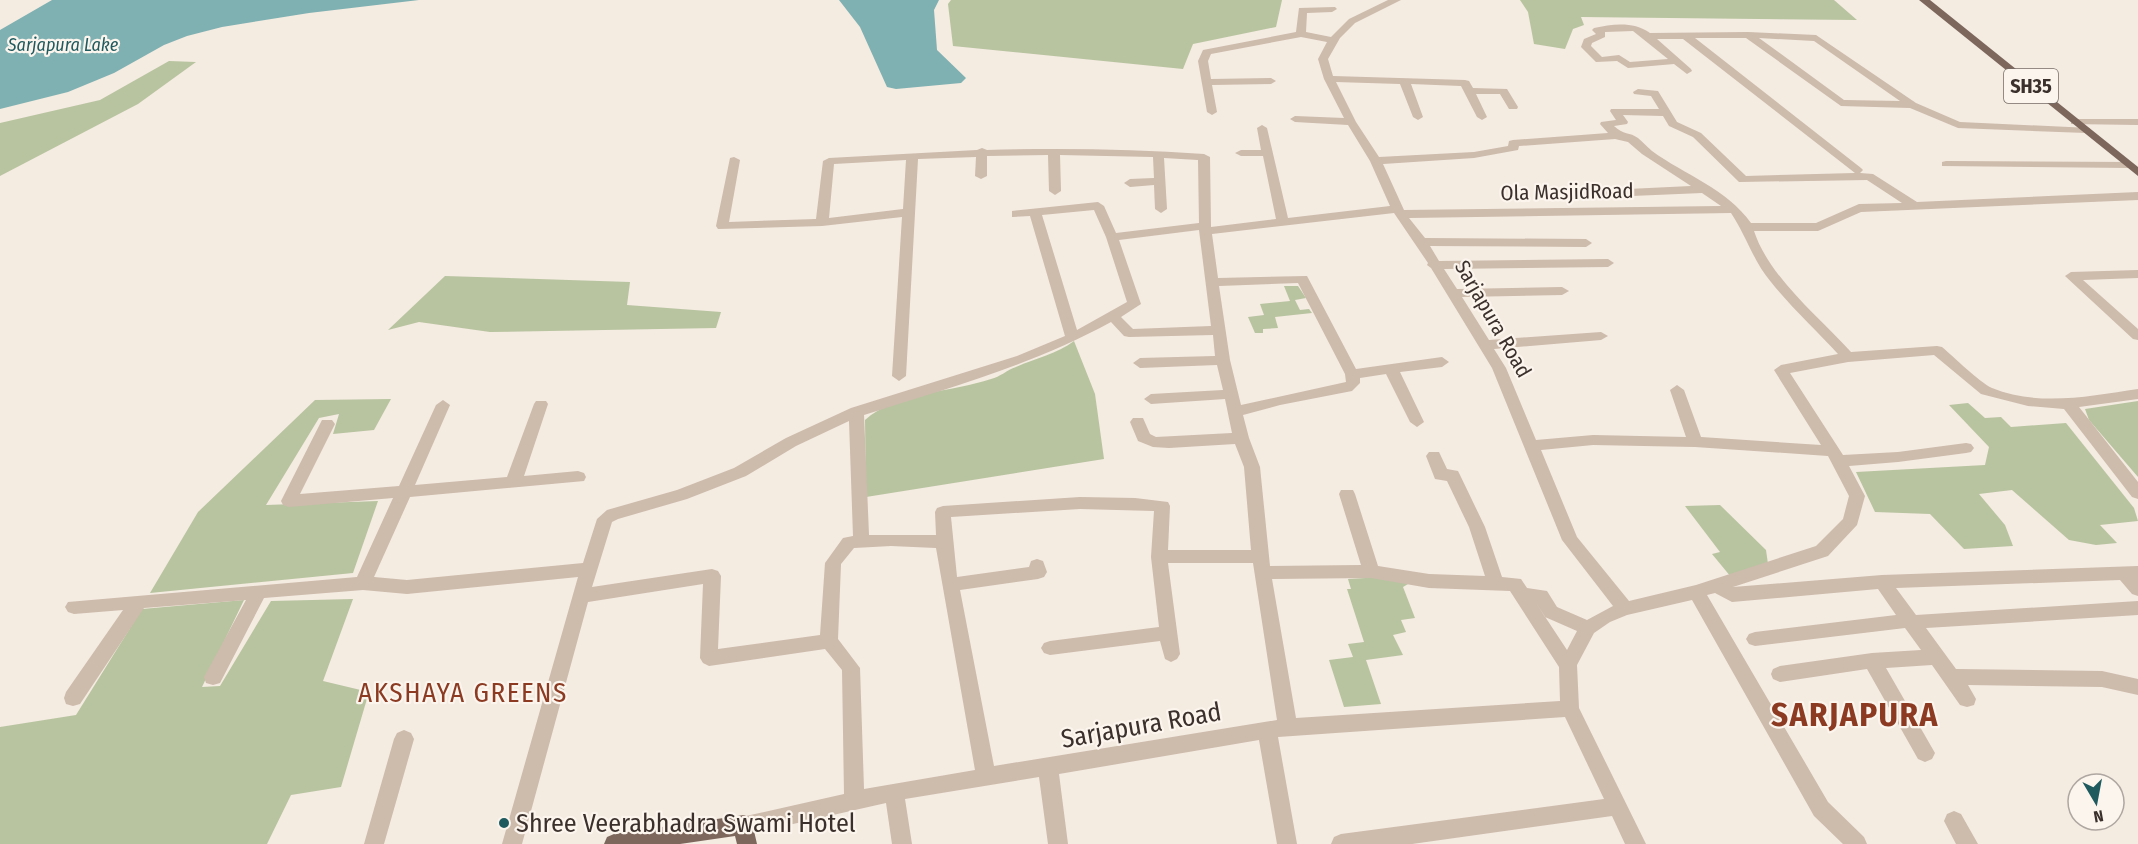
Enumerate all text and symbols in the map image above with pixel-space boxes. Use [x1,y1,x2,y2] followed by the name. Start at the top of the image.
[7,34,119,56] water label: Sarjapura Lake
[2004,69,2058,103] road number: SH35
[1500,178,1634,206] street label: Ola MasjidRoad
[1449,256,1537,382] street label: Sarjapura Road
[358,677,568,709] district label: AKSHAYA GREENS
[1771,695,1939,735] district label: SARJAPURA
[1059,696,1224,755] street label: Sarjapura Road
[2066,772,2126,832] north arrow
[2092,806,2105,826] text: N
[516,808,856,839] place label: Shree Veerabhadra Swami Hotel
[497,816,511,830] marker: Shree Veerabhadra Swami Hotel

